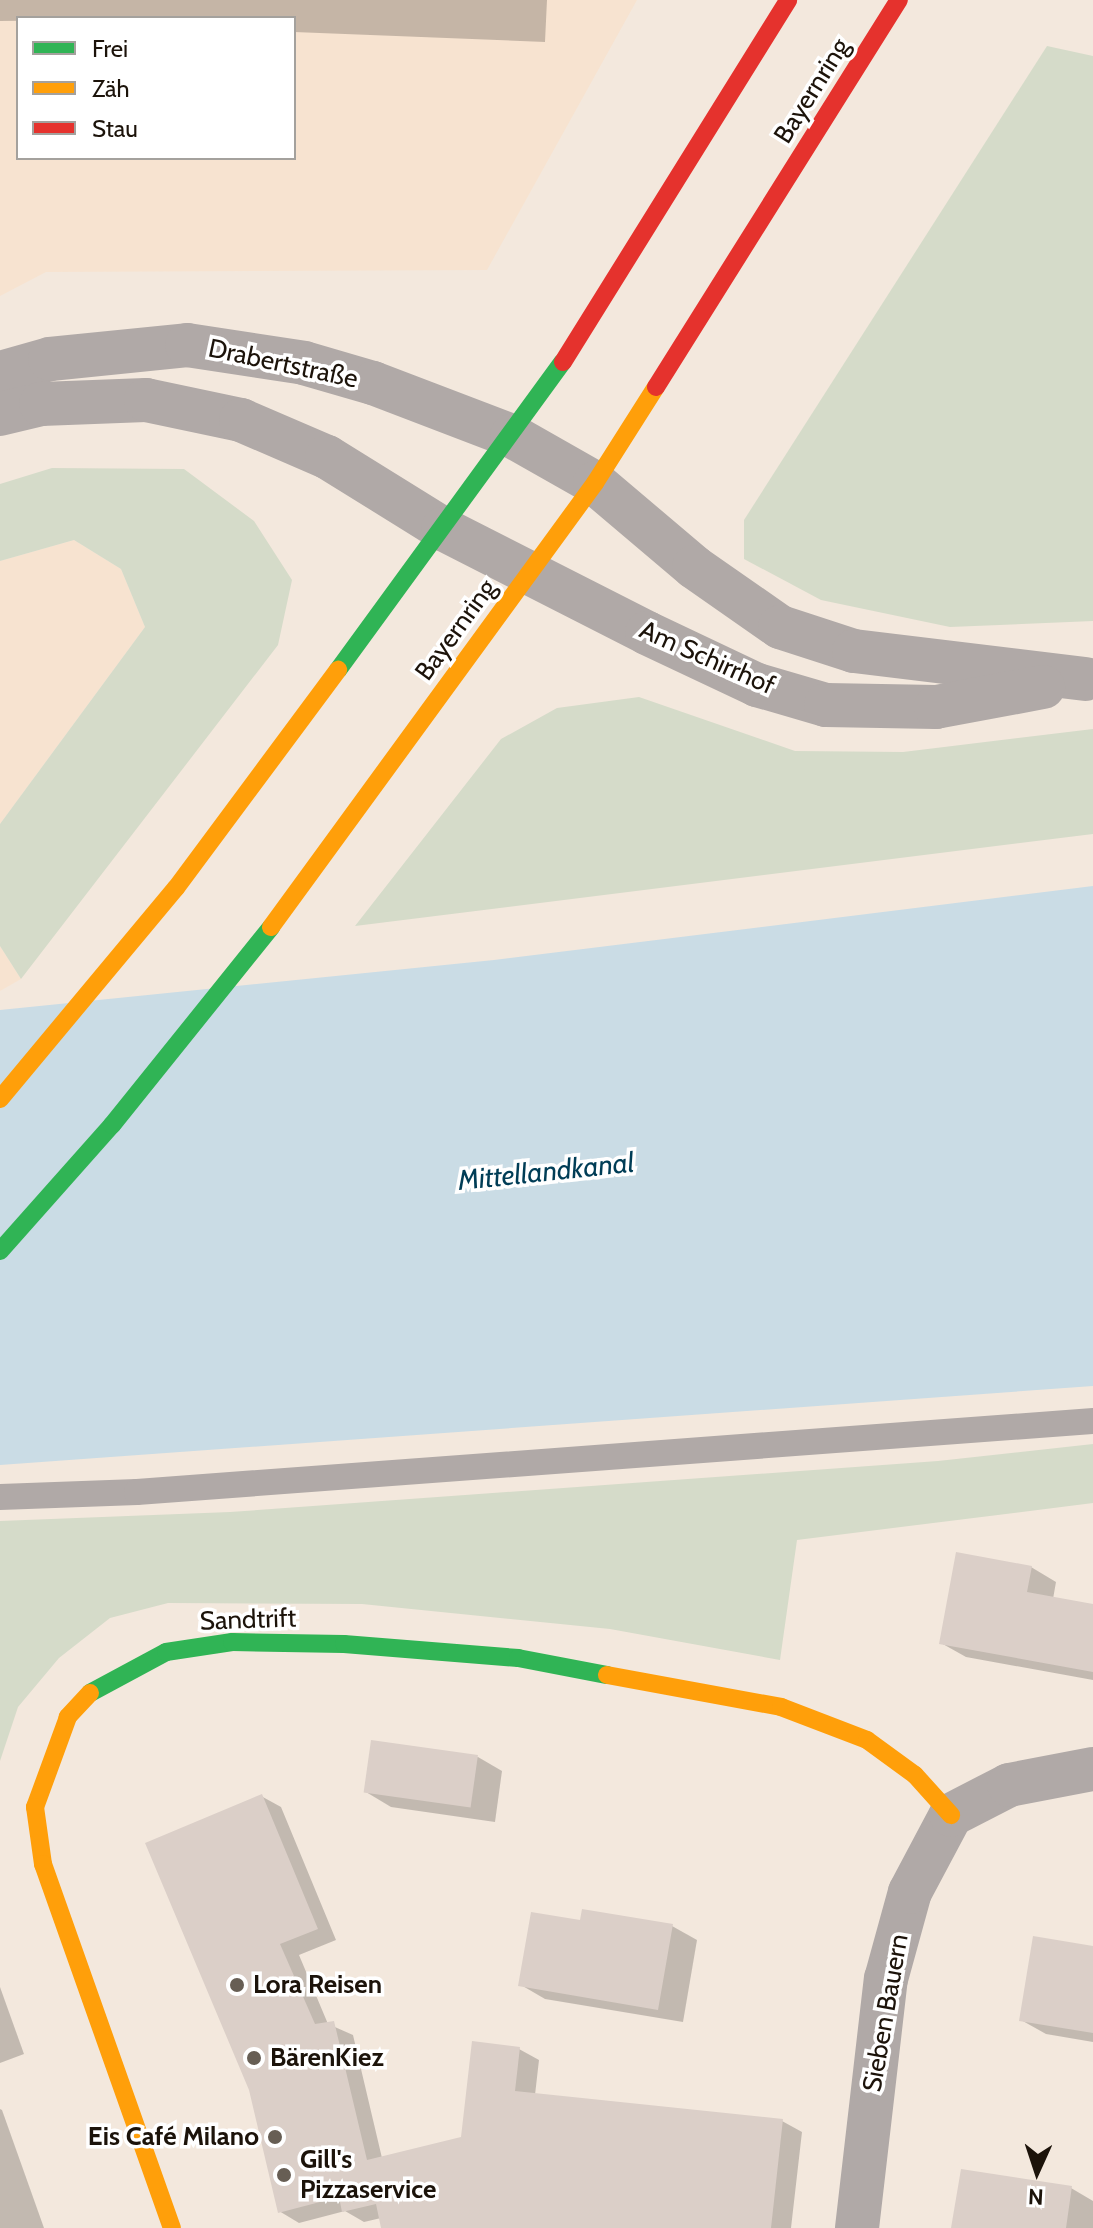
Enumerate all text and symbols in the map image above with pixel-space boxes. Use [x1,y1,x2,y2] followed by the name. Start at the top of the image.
[16,16,296,160] legend
[768,33,856,149] street label: Bayernring
[92,34,128,63] text: Frei
[92,74,129,103] text: Zäh
[92,114,138,143] text: Stau
[205,333,361,395] street label: Drabertstraße
[409,573,503,687] street label: Bayernring
[635,614,779,702] street label: Am Schirrhof
[456,1145,636,1197] water label: Mittellandkanal
[199,1603,297,1637] street label: Sandtrift
[857,1932,915,2094] street label: Sieben Bauern
[253,1969,382,2001] place label: Lora Reisen
[228,1976,246,1994] marker: Lora Reisen
[270,2042,384,2074] place label: BärenKiez
[245,2049,263,2067] marker: BärenKiez
[88,2121,259,2153] place label: Eis Café Milano
[266,2128,284,2146] marker: Eis Café Milano
[997,2132,1077,2212] north arrow
[300,2144,436,2206] place label: Gill's Pizzaservice
[275,2166,293,2184] marker: Gill's Pizzaservice
[1027,2183,1044,2210] text: N

